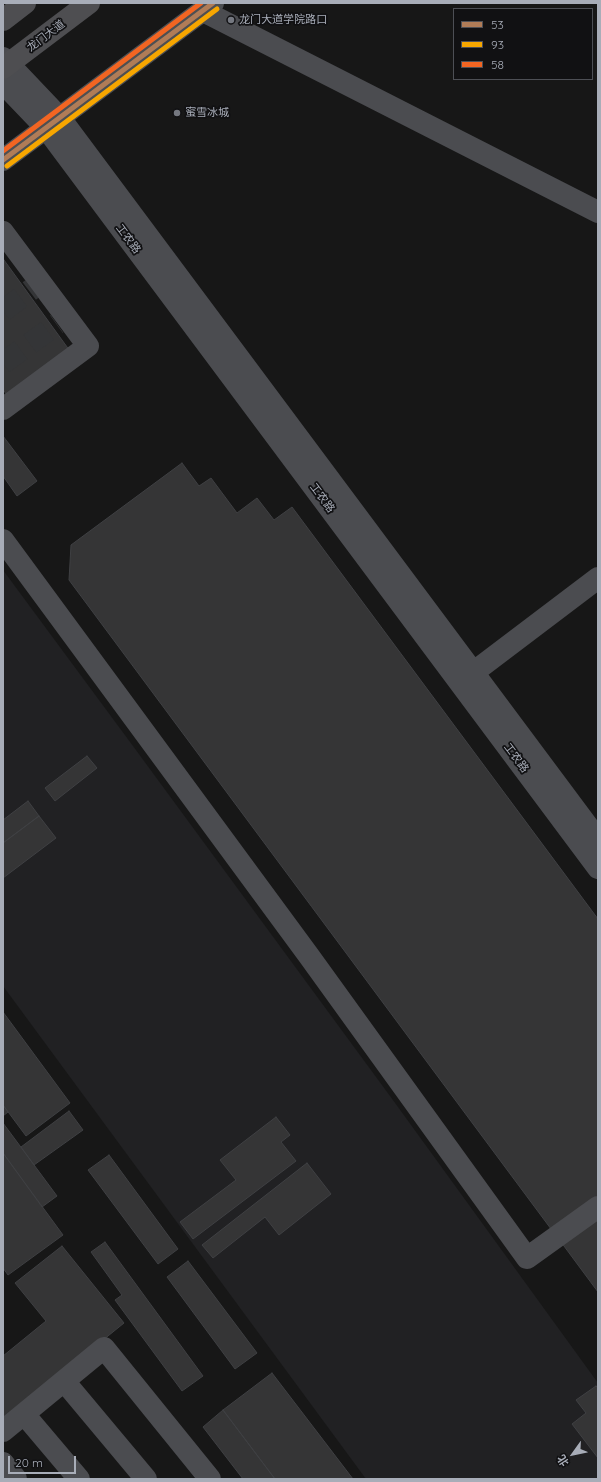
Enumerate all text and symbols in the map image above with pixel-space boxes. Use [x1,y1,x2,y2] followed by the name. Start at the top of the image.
[453,8,593,80] legend
[239,13,327,27] place label: 龙门大道学院路口
[226,15,236,25] marker: 龙门大道学院路口
[24,17,68,55] street label: 龙门大道
[491,17,504,32] text: 53
[491,37,504,52] text: 93
[491,57,504,72] text: 58
[185,106,229,120] place label: 蜜雪冰城
[172,108,182,118] marker: 蜜雪冰城
[113,222,143,256] street label: 工农路
[307,481,337,515] street label: 工农路
[501,741,531,775] street label: 工农路
[553,1434,593,1474] north arrow
[10,1448,78,1474] scale bar
[554,1452,572,1469] text: 北
[15,1455,43,1470] text: 20 m

